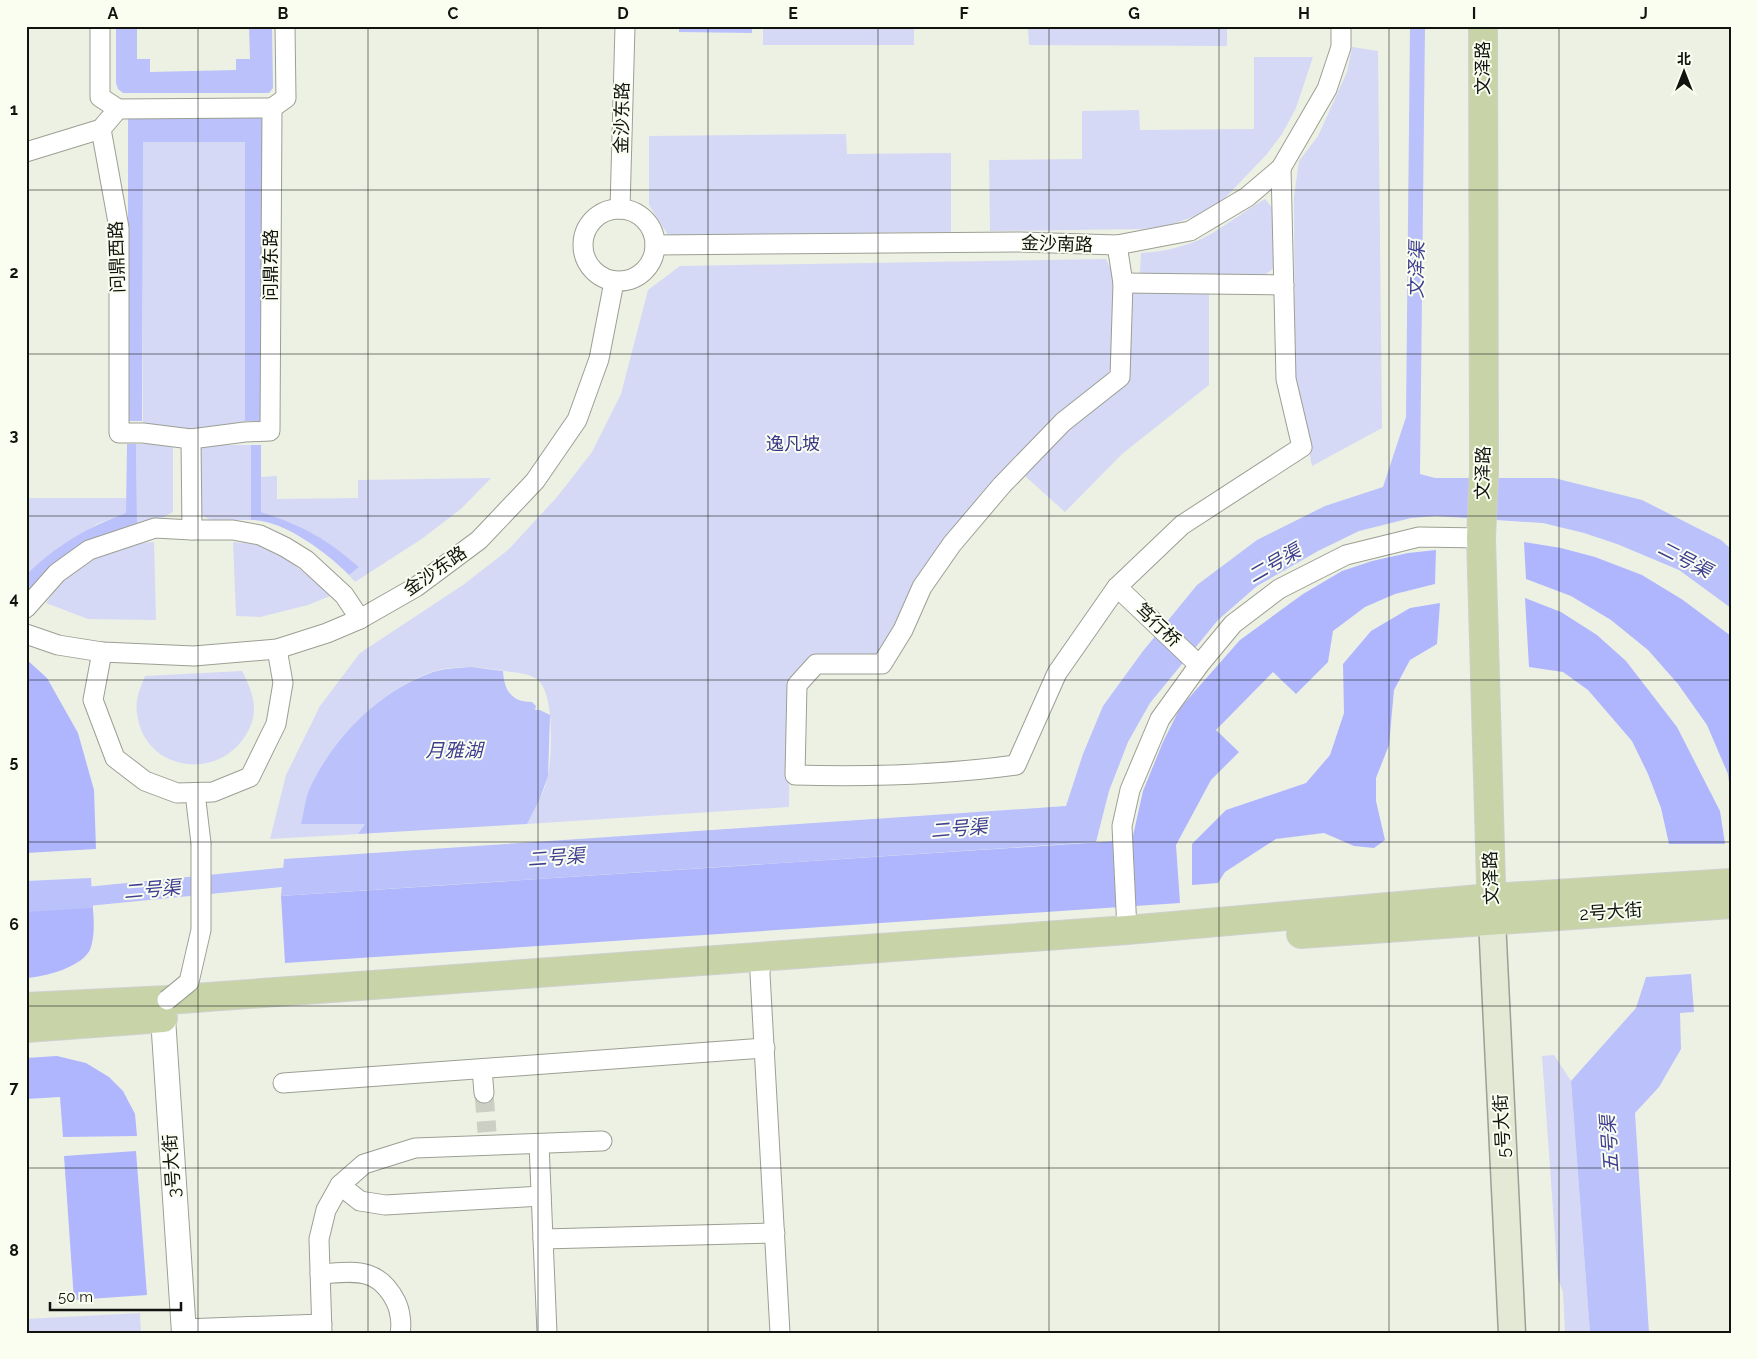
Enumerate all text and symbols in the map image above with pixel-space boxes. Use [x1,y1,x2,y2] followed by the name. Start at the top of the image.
[108,4,119,23] text: A
[278,4,289,23] text: B
[448,4,459,23] text: C
[617,4,629,23] text: D
[788,4,798,23] text: E
[959,4,969,23] text: F
[1128,4,1140,23] text: G
[1298,4,1310,23] text: H
[1472,4,1476,23] text: I
[1640,4,1648,23] text: J
[1472,41,1493,95] street label: 文泽路
[1660,48,1710,98] north arrow
[1677,51,1691,67] text: 北
[610,82,633,154] street label: 金沙东路
[10,100,18,119] text: 1
[105,221,128,293] street label: 问鼎西路
[260,229,281,301] street label: 问鼎东路
[1021,232,1093,255] street label: 金沙南路
[1405,238,1428,299] water label: 文泽渠
[9,263,19,282] text: 2
[10,426,19,445] text: 3
[766,433,820,454] park label: 逸凡坡
[1472,446,1493,500] street label: 文泽路
[1655,536,1718,583] water label: 二号渠
[1244,538,1307,587] water label: 二号渠
[399,541,470,600] street label: 金沙东路
[9,589,19,608] text: 4
[1131,599,1185,651] street label: 笃行桥
[425,739,485,761] water label: 月雅湖
[10,752,19,771] text: 5
[930,814,991,841] water label: 二号渠
[527,844,588,870] water label: 二号渠
[1479,851,1502,905] street label: 文泽路
[123,875,184,902] water label: 二号渠
[1579,899,1643,924] street label: 2号大街
[9,915,19,934] text: 6
[10,1078,19,1097] text: 7
[1489,1094,1514,1158] street label: 5号大街
[1596,1112,1622,1173] water label: 五号渠
[159,1134,184,1199] street label: 3号大街
[9,1241,19,1260] text: 8
[50,1279,181,1311] scale bar
[58,1288,93,1306] text: 50 m

